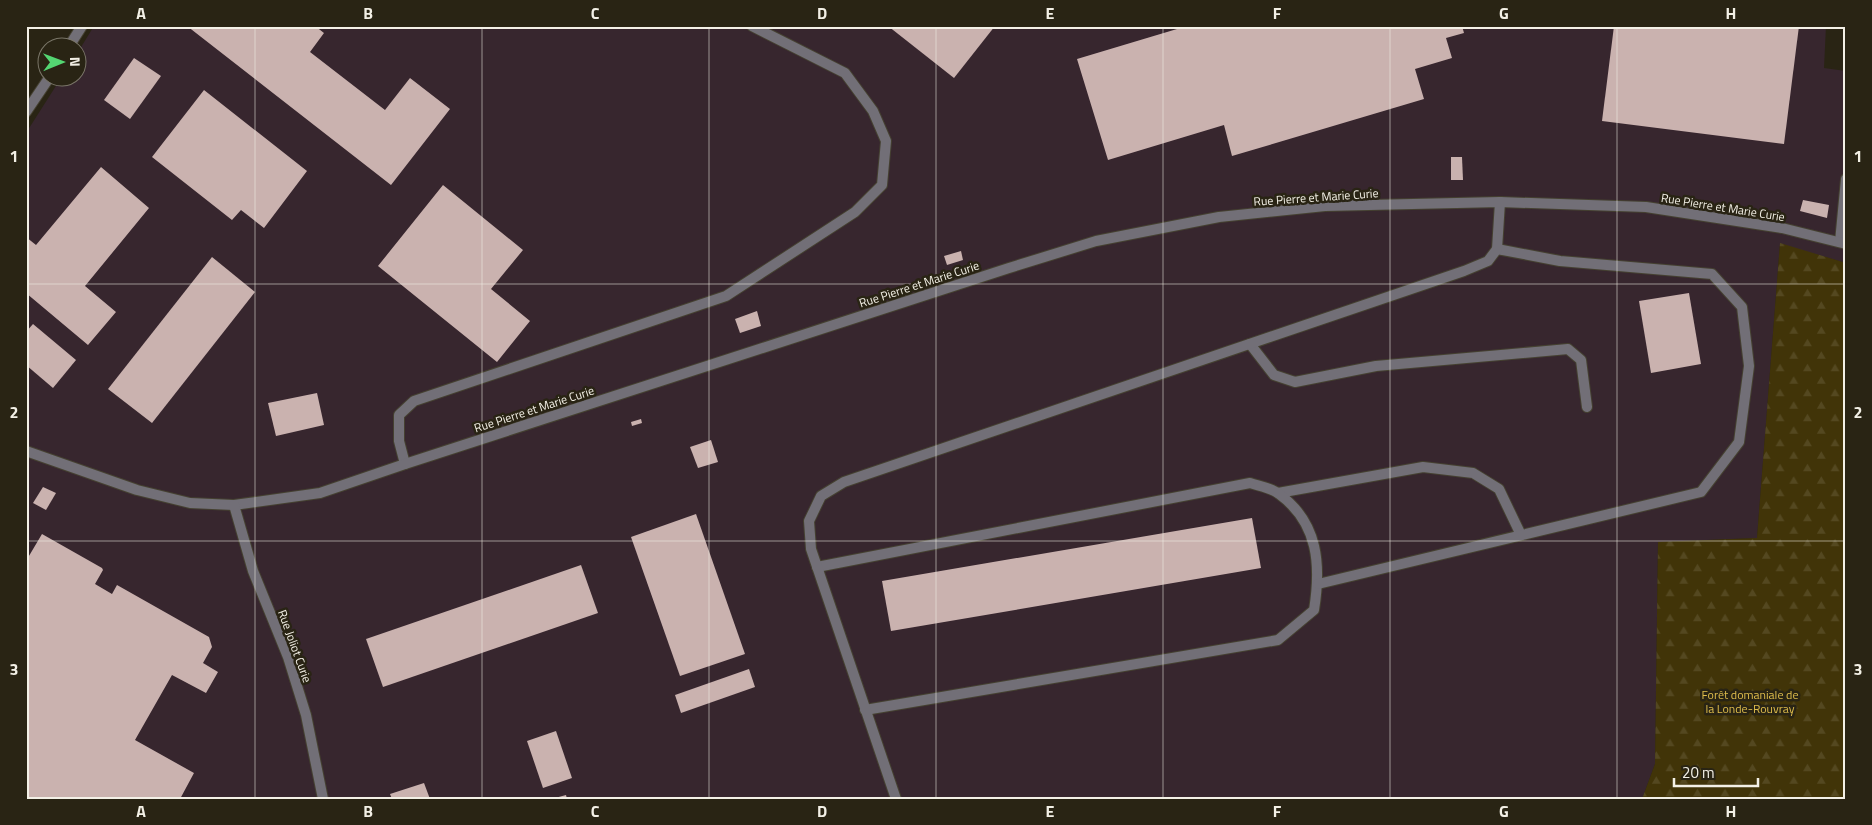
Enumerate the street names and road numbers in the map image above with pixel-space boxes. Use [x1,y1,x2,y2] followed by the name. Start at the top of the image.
[1253,183,1379,211] street label: Rue Pierre et Marie Curie
[1660,188,1786,226] street label: Rue Pierre et Marie Curie
[857,256,981,312] street label: Rue Pierre et Marie Curie
[472,381,596,437] street label: Rue Pierre et Marie Curie
[273,607,317,685] street label: Rue Joliot Curie

